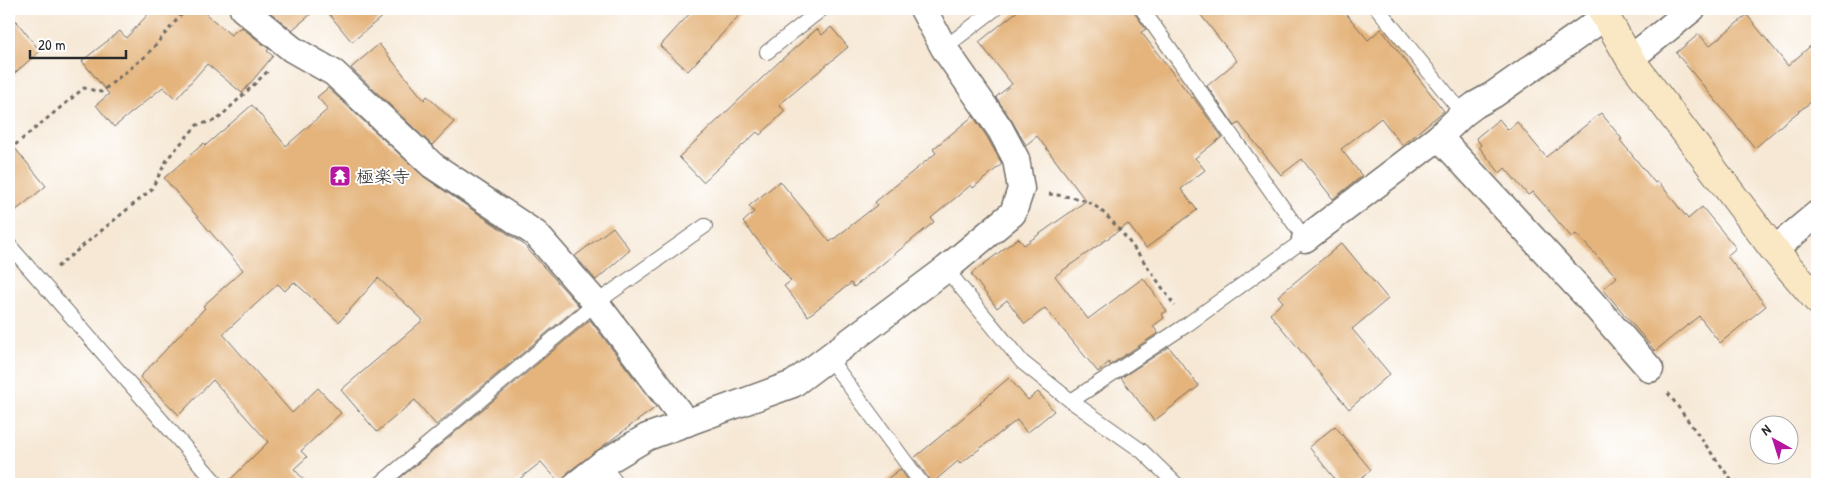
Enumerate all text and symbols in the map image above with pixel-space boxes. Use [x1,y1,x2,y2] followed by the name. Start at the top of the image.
[30,28,126,60] scale bar
[38,34,65,55] text: 20 m
[328,164,352,188] temple icon: 極楽寺
[356,164,410,189] place label: 極楽寺
[1748,416,1798,466] north arrow
[1757,419,1775,439] text: N

